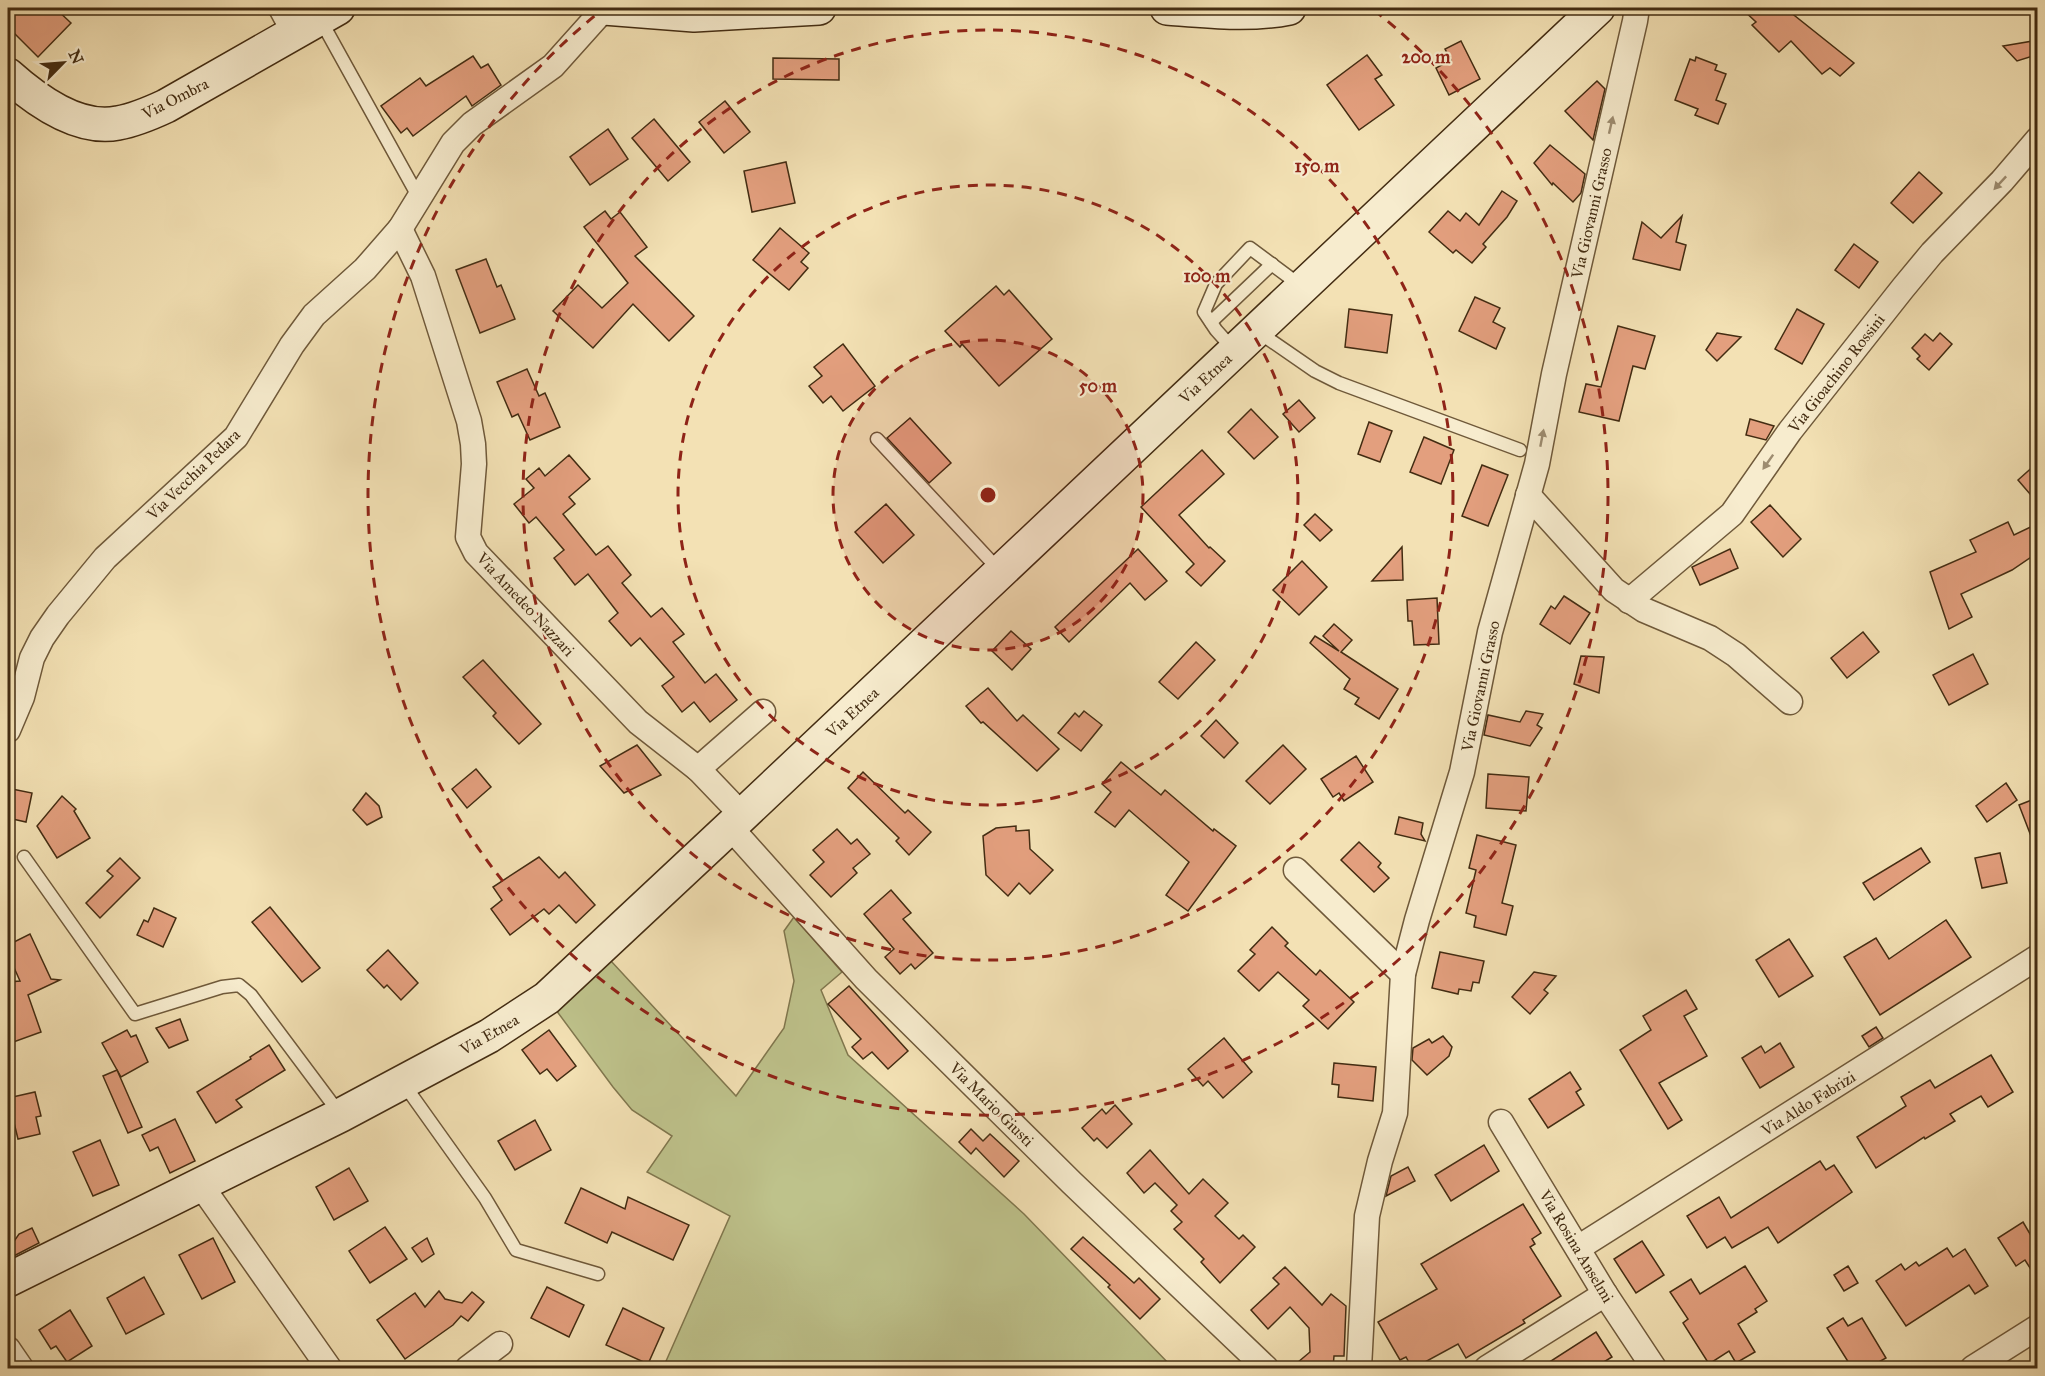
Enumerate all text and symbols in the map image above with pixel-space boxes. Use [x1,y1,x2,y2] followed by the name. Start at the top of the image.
[33,33,93,93] north arrow
[1402,46,1451,68] text: 200 m
[65,47,88,67] text: N
[138,74,212,124] street label: Via Ombra
[1607,115,1617,134] one-way arrow
[1567,146,1616,281] street label: Via Giovanni Grasso
[1295,155,1340,177] text: 150 m
[1993,176,2007,190] one-way arrow
[1184,265,1231,287] text: 100 m
[1784,310,1889,437] street label: Via Gioachino Rossini
[1174,349,1236,408] street label: Via Etnea
[1079,375,1118,397] text: 50 m
[142,425,244,524] street label: Via Vecchia Pedara
[1537,428,1546,447] one-way arrow
[1762,454,1774,470] one-way arrow
[978,485,998,505] centre of rings
[472,548,579,661] street label: Via Amedeo Nazzari
[1457,619,1504,754] street label: Via Giovanni Grasso
[821,683,883,742] street label: Via Etnea
[456,1010,522,1059] street label: Via Etnea
[945,1058,1038,1151] street label: Via Mario Giusti
[1757,1067,1859,1140] street label: Via Aldo Fabrizi
[1535,1186,1618,1307] street label: Via Rosina Anselmi

